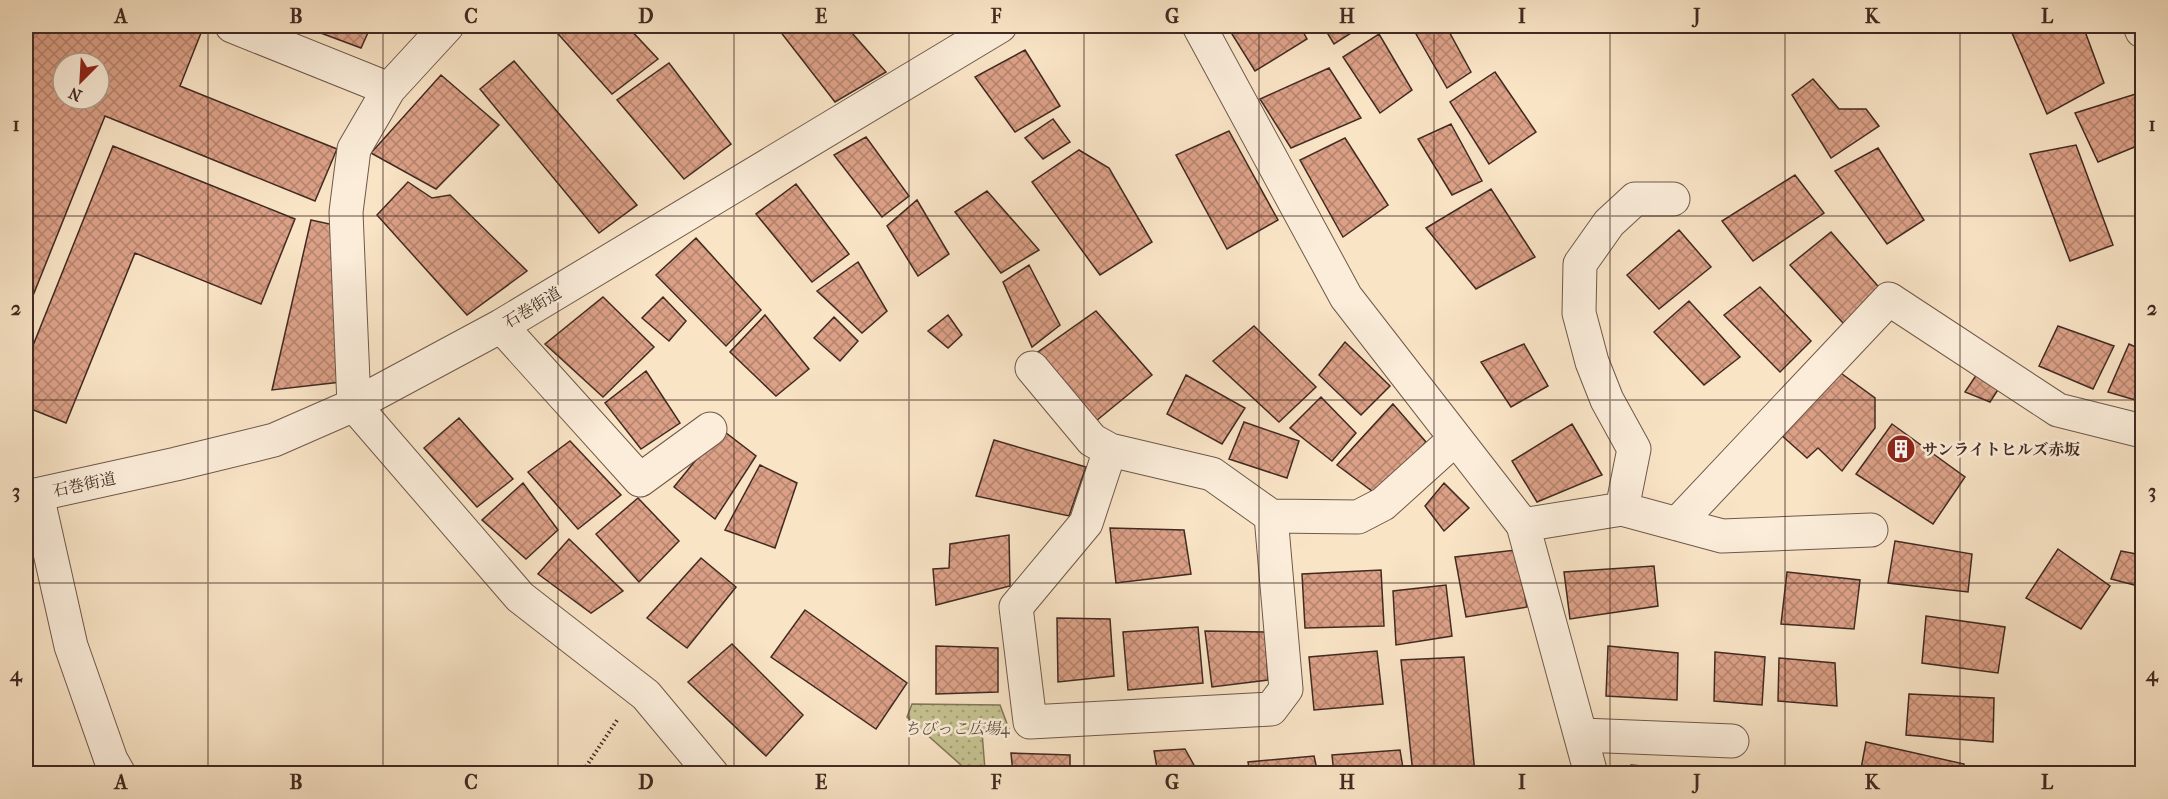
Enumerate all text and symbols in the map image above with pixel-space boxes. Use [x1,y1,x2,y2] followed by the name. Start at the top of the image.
[113,5,129,28] text: A
[289,5,303,28] text: B
[464,5,478,28] text: C
[638,5,654,28] text: D
[815,5,827,28] text: E
[990,5,1002,28] text: F
[1165,5,1179,28] text: G
[1339,5,1355,28] text: H
[1518,5,1526,28] text: I
[1691,5,1701,28] text: J
[1865,5,1881,28] text: K
[2041,5,2054,28] text: L
[51,51,111,111] north arrow
[65,83,85,105] text: N
[12,113,20,136] text: 1
[2148,113,2156,136] text: 1
[500,283,565,332] street label: 石巻街道
[11,297,21,320] text: 2
[2147,297,2157,320] text: 2
[1885,433,1917,465] building icon: サンライトヒルズ赤坂
[1922,440,2080,459] place label: サンライトヒルズ赤坂
[51,469,117,500] street label: 石巻街道
[12,480,20,503] text: 3
[2148,480,2156,503] text: 3
[9,663,23,687] text: 4
[2145,663,2159,687] text: 4
[904,719,1010,738] park label: ちびっこ広場4
[113,771,129,794] text: A
[289,771,303,794] text: B
[464,771,478,794] text: C
[638,771,654,794] text: D
[815,771,827,794] text: E
[990,771,1002,794] text: F
[1165,771,1179,794] text: G
[1339,771,1355,794] text: H
[1518,771,1526,794] text: I
[1691,771,1701,794] text: J
[1865,771,1881,794] text: K
[2041,771,2054,794] text: L

